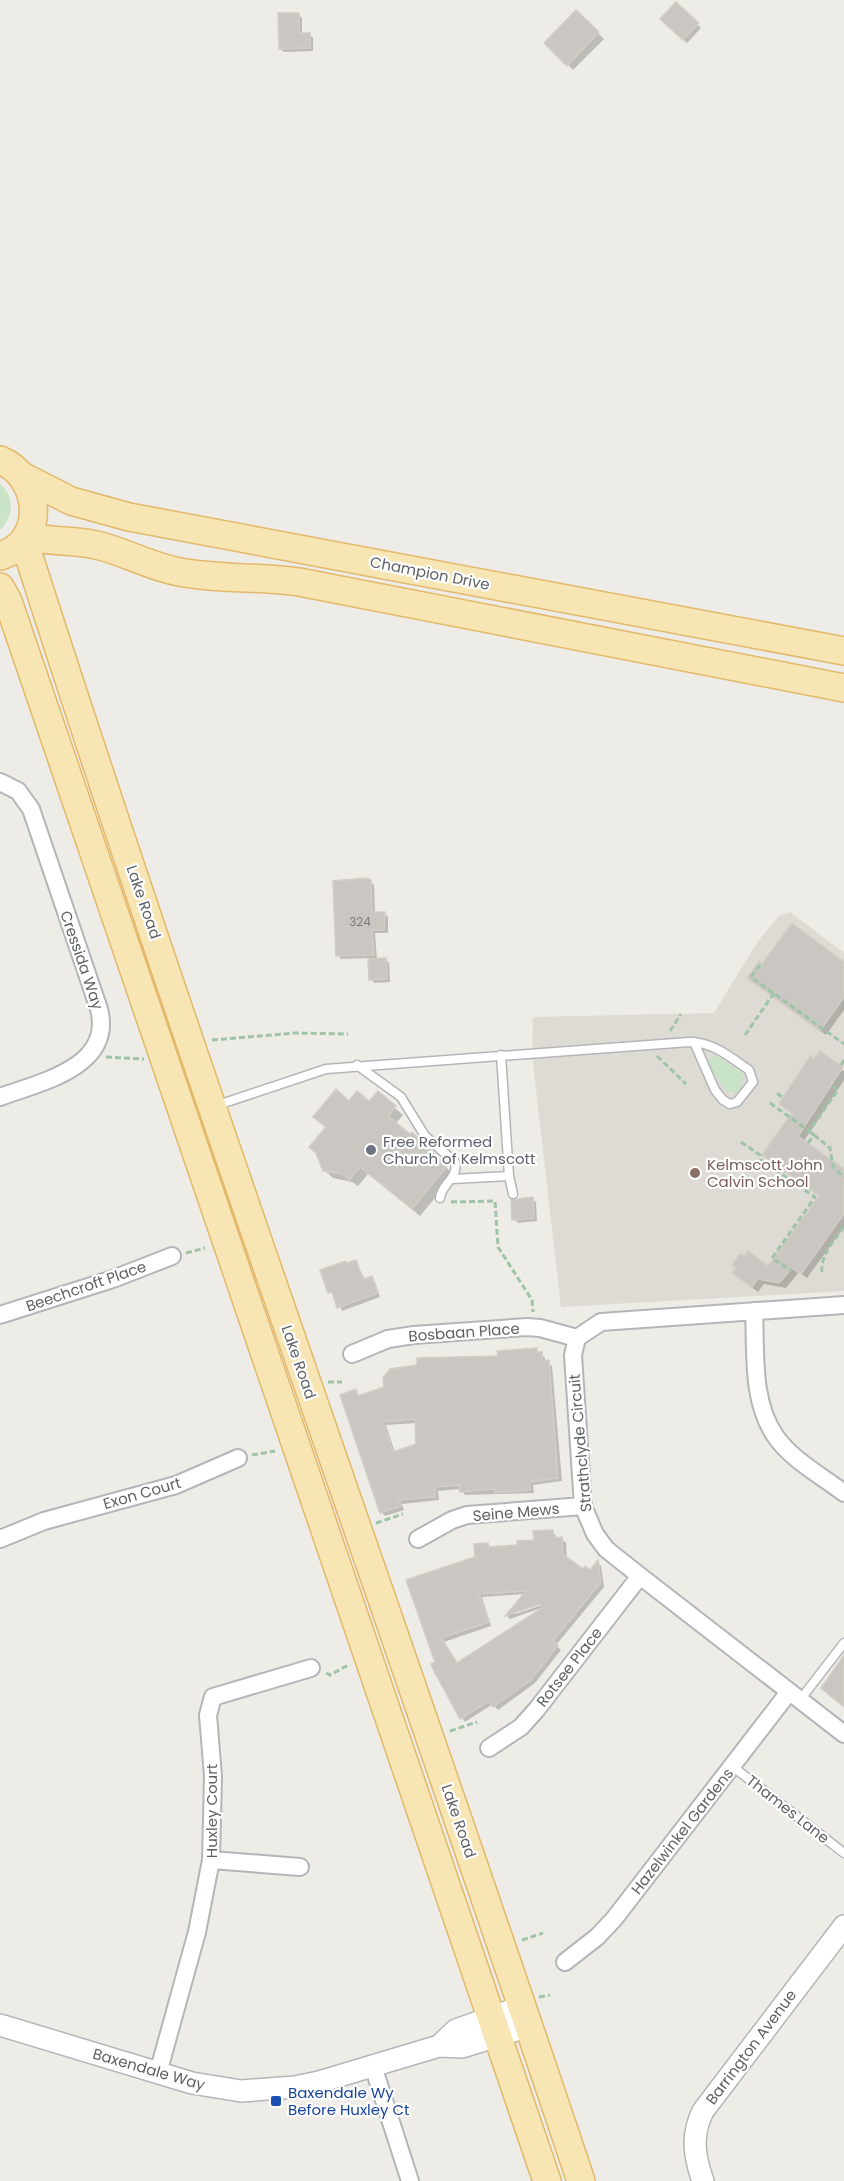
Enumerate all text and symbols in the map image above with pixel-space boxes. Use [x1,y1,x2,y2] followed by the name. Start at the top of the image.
[368,551,492,595] street label: Champion Drive
[122,862,166,942] street label: Lake Road
[55,908,109,1013] street label: Cressida Way
[349,913,371,930] house number: 324
[383,1131,536,1169] place label: Free Reformed Church of Kelmscott
[364,1143,378,1157] marker: Free Reformed Church of Kelmscott
[707,1154,823,1192] place label: Kelmscott John Calvin School
[688,1166,702,1180] marker: Kelmscott John Calvin School
[23,1256,149,1316] street label: Beechcroft Place
[408,1318,520,1346] street label: Bosbaan Place
[277,1322,321,1402] street label: Lake Road
[564,1373,596,1513] street label: Strathclyde Circuit
[101,1472,183,1514] street label: Exon Court
[472,1498,560,1526] street label: Seine Mews
[531,1623,607,1711] street label: Rotsee Place
[626,1763,738,1899] street label: Hazelwinkel Gardens
[201,1764,222,1858] street label: Huxley Court
[742,1770,834,1848] street label: Thames Lane
[437,1781,481,1861] street label: Lake Road
[701,1985,801,2109] street label: Barrington Avenue
[90,2043,208,2095] street label: Baxendale Way
[288,2082,410,2120] place label: Baxendale Wy Before Huxley Ct
[269,2094,283,2108] marker: Baxendale Wy Before Huxley Ct

